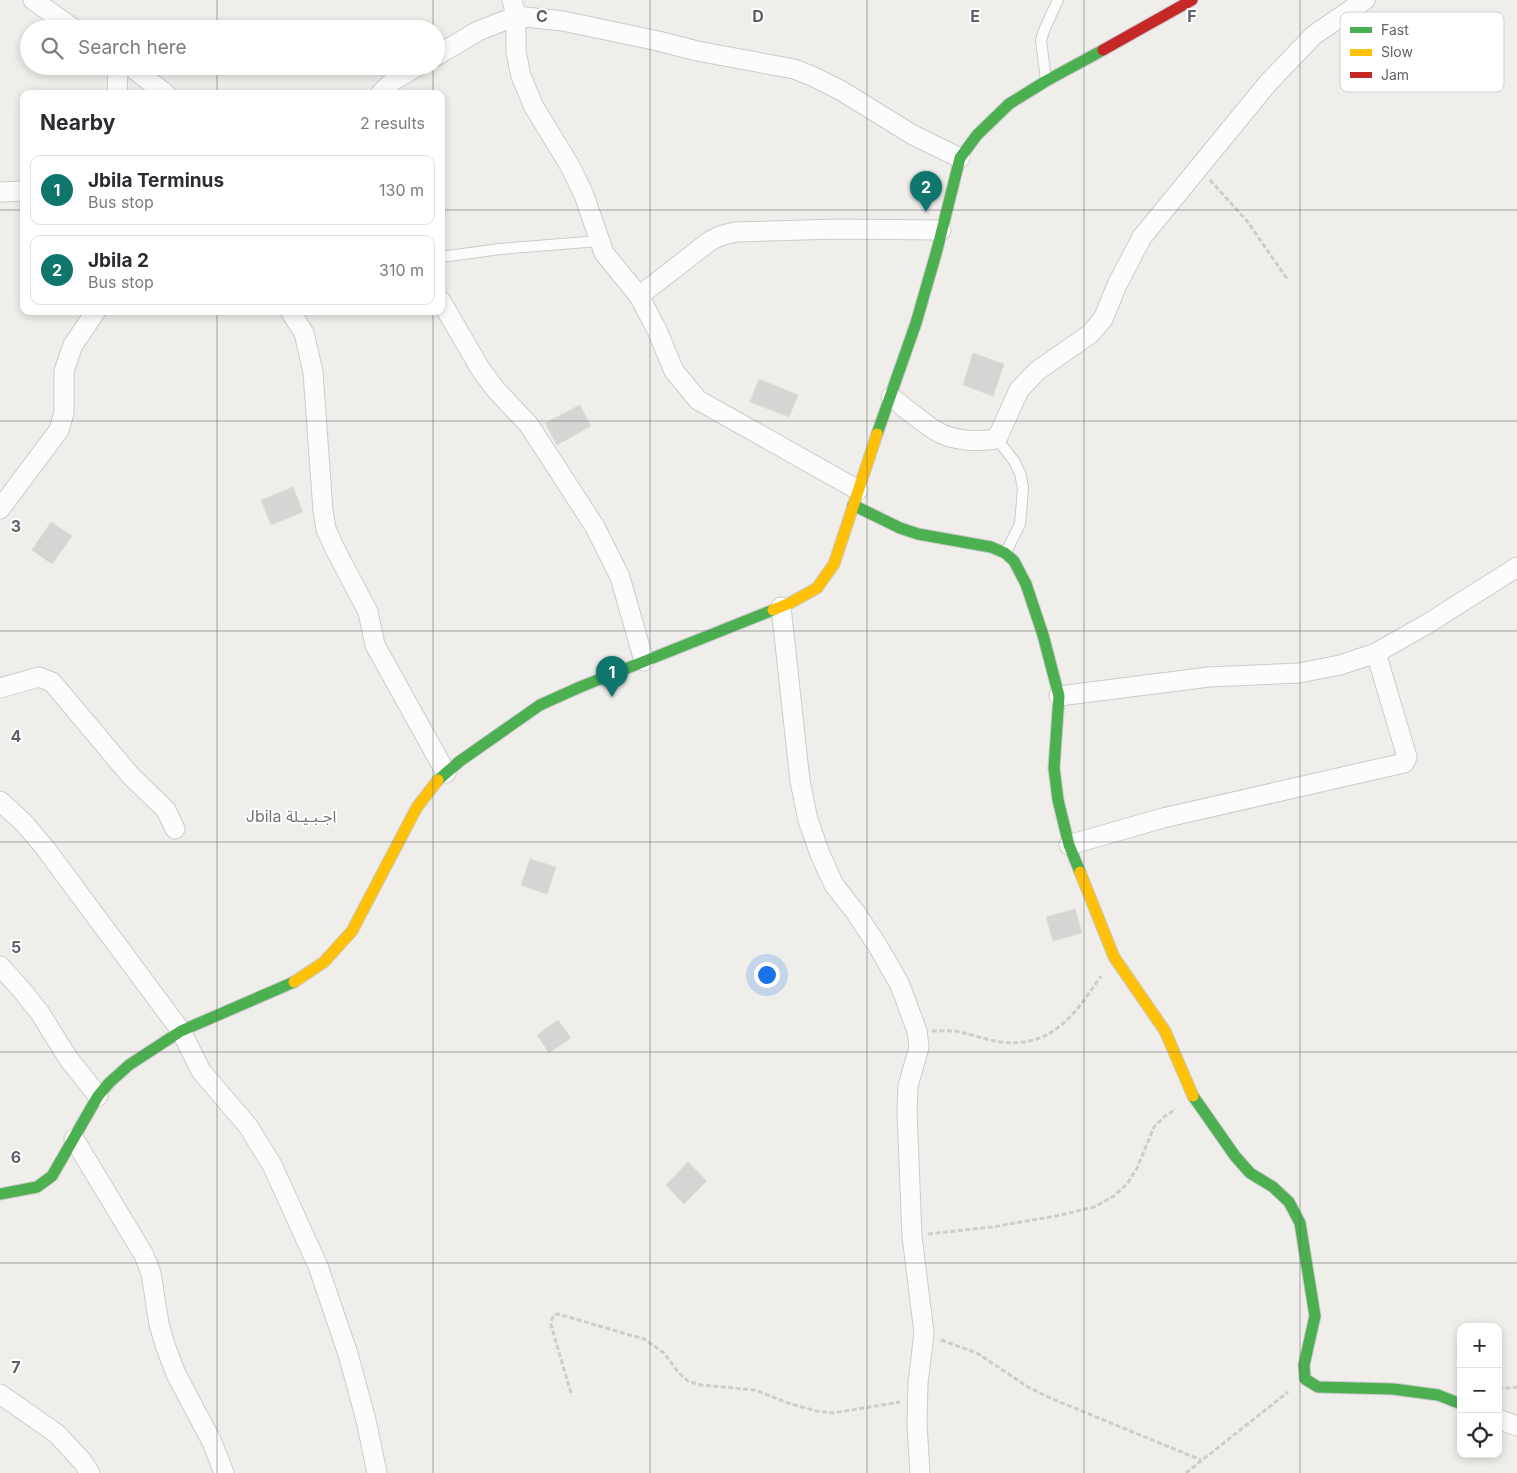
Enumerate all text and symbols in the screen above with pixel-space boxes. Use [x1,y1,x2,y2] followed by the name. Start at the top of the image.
[536,6,548,26] text: C
[752,6,764,26] text: D
[970,6,980,26] text: E
[1187,6,1197,26] text: F
[1340,12,1504,92] legend
[20,20,445,75] search box
[1381,21,1409,38] text: Fast
[38,34,66,62] icon: search
[78,36,187,59] text: Search here
[1381,43,1413,60] text: Slow
[1381,66,1409,83] text: Jam
[40,110,115,135] text: Nearby
[360,113,425,133] text: 2 results
[88,169,224,192] text: Jbila Terminus
[910,171,942,212] pin: 2
[54,180,60,200] text: 1
[379,180,424,200] text: 130 m
[88,192,154,212] text: Bus stop
[88,249,149,272] text: Jbila 2
[52,260,62,280] text: 2
[379,260,424,280] text: 310 m
[88,272,154,292] text: Bus stop
[11,516,21,536] text: 3
[596,656,628,697] pin: 1
[11,726,22,746] text: 4
[246,806,336,826] district label: Jbila اجـبـيـلة
[11,937,21,957] text: 5
[754,962,780,988] your location
[11,1147,21,1167] text: 6
[1457,1323,1502,1458] map controls
[1457,1323,1502,1368] button: +
[11,1357,21,1377] text: 7
[1457,1368,1502,1413] button: −
[1457,1413,1502,1458] button: locate

